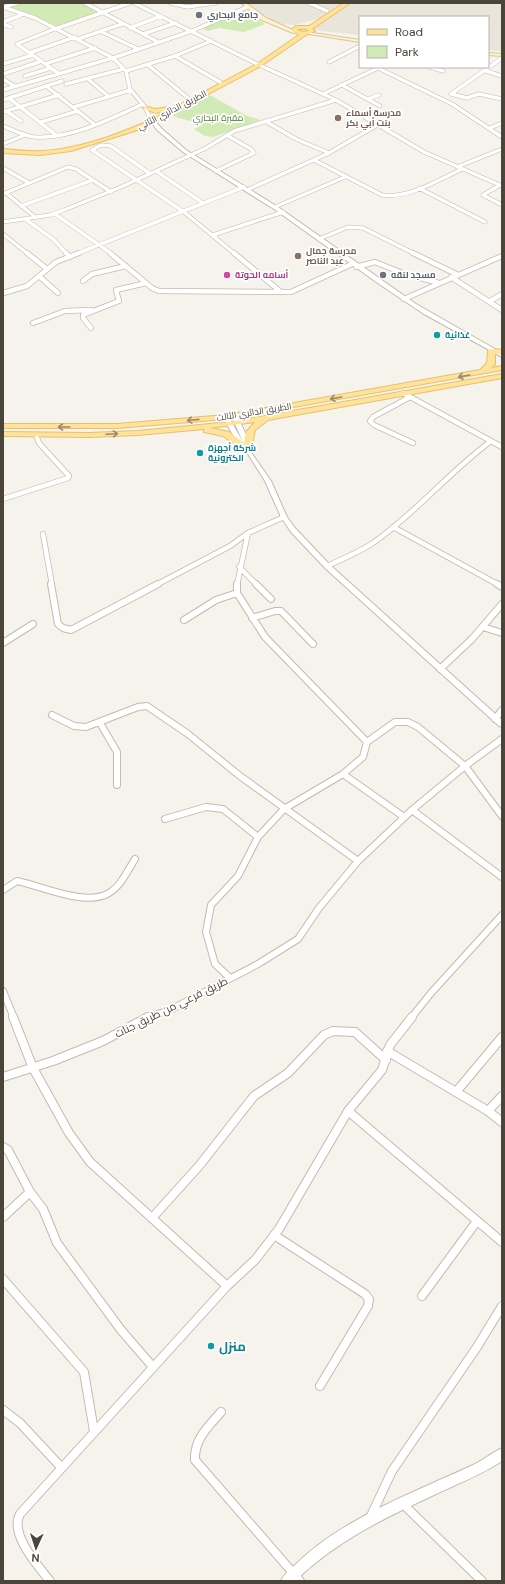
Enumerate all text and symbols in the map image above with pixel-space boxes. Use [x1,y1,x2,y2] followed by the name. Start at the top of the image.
[207,9,258,23] place label: جامع البحاري
[194,10,204,20] marker: جامع البحاري
[359,16,489,68] legend
[395,24,423,40] text: Road
[395,44,419,60] text: Park
[135,87,209,134] street label: الطريق الدائري الثاني
[345,107,401,131] place label: مدرسة أسماء بنت أبي بكر
[193,112,244,125] park label: مقبرة البحاري
[333,113,343,123] marker: مدرسة أسماء بنت أبي بكر
[305,245,357,267] place label: مدرسة جمال عبد الناصر
[293,251,303,261] marker: مدرسة جمال عبد الناصر
[235,269,289,281] place label: أسامه الحوتة
[391,269,436,281] place label: مسجد لنقه
[222,270,232,280] marker: أسامه الحوتة
[378,270,388,280] marker: مسجد لنقه
[445,329,470,341] place label: غذائية
[432,330,442,340] marker: غذائية
[458,372,471,380] one-way arrow
[330,394,343,402] one-way arrow
[216,400,292,425] street label: الطريق الدائري الثالث
[187,416,200,424] one-way arrow
[58,423,71,431] one-way arrow
[105,430,118,438] one-way arrow
[208,442,256,464] place label: شركة أجهزة الكترونية
[195,448,205,458] marker: شركة أجهزة الكترونية
[112,973,231,1042] street label: طريق فرعي من طريق جنات
[219,1338,246,1355] place label: منزل
[206,1341,216,1351] marker: منزل
[16,1528,56,1568] north arrow
[31,1551,40,1565] text: N

